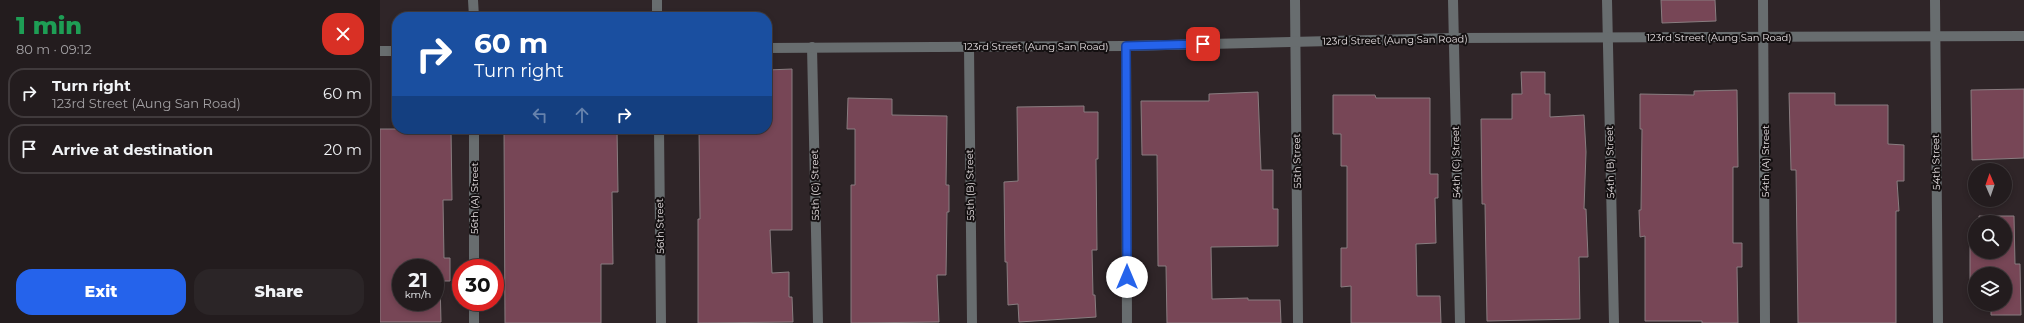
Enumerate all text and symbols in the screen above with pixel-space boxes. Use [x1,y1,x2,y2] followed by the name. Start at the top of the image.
[16,11,82,40] text: 1 min
[322,13,364,55] button: close
[474,26,548,60] text: 60 m
[1186,27,1220,61] pin
[408,28,460,80] icon: right
[1646,31,1792,44] street label: 123rd Street (Aung San Road)
[1322,32,1468,48] street label: 123rd Street (Aung San Road)
[1192,33,1214,55] icon: arrive
[963,40,1109,53] street label: 123rd Street (Aung San Road)
[16,41,92,57] text: 80 m · 09:12
[474,60,564,82] text: Turn right
[52,76,131,95] text: Turn right
[18,82,40,104] icon: right
[323,84,362,103] text: 60 m
[52,95,241,111] text: 123rd Street (Aung San Road)
[529,104,551,126] icon: left
[571,104,593,126] icon: ahead
[613,104,635,126] icon: right
[1759,125,1772,197] street label: 54th (A) Street
[1449,126,1463,198] street label: 54th (C) Street
[1603,126,1617,198] street label: 54th (B) Street
[1290,133,1304,189] street label: 55th Street
[1929,134,1943,190] street label: 54th Street
[18,138,40,160] icon: arrive
[52,140,213,159] text: Arrive at destination
[324,140,362,159] text: 20 m
[808,149,822,221] street label: 55th (C) Street
[963,149,977,221] street label: 55th (B) Street
[468,162,481,234] street label: 56th (A) Street
[1968,163,2012,207] north arrow
[1968,163,2012,311] map controls
[653,198,667,254] street label: 56th Street
[1968,215,2012,259] button: search
[1106,256,1148,298] position arrow
[452,259,504,311] speed limit sign: 30
[1968,267,2012,311] button: layers
[408,268,428,292] text: 21
[16,269,186,315] button: Exit
[194,269,364,315] button: Share
[405,288,431,301] text: km/h

